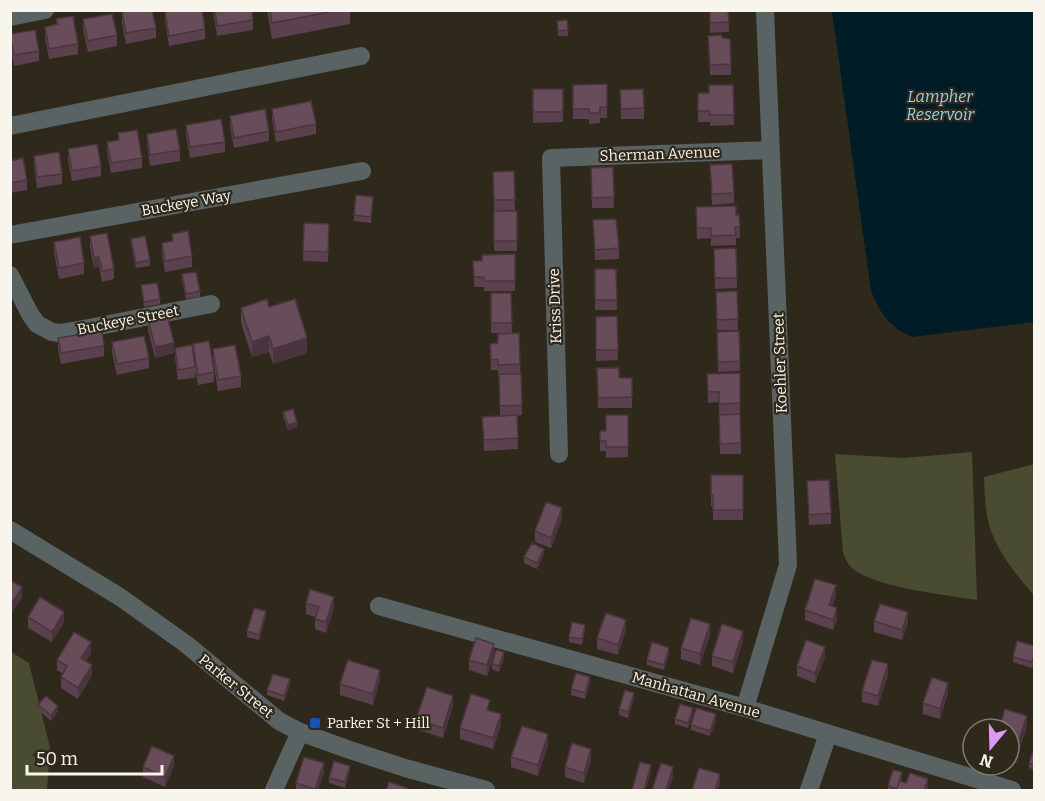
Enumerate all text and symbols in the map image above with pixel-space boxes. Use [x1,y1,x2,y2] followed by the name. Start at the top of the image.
[906,87,976,124] water label: Lampher Reservoir
[599,143,721,165] street label: Sherman Avenue
[140,186,232,220] street label: Buckeye Way
[545,268,565,344] street label: Kriss Drive
[76,301,181,339] street label: Buckeye Street
[769,312,791,414] street label: Koehler Street
[195,650,278,722] street label: Parker Street
[630,668,762,722] street label: Manhattan Avenue
[327,714,430,732] place label: Parker St + Hill
[308,716,322,730] marker: Parker St + Hill
[961,717,1021,777] north arrow
[27,738,162,776] scale bar
[36,748,78,770] text: 50 m
[977,750,995,772] text: N

